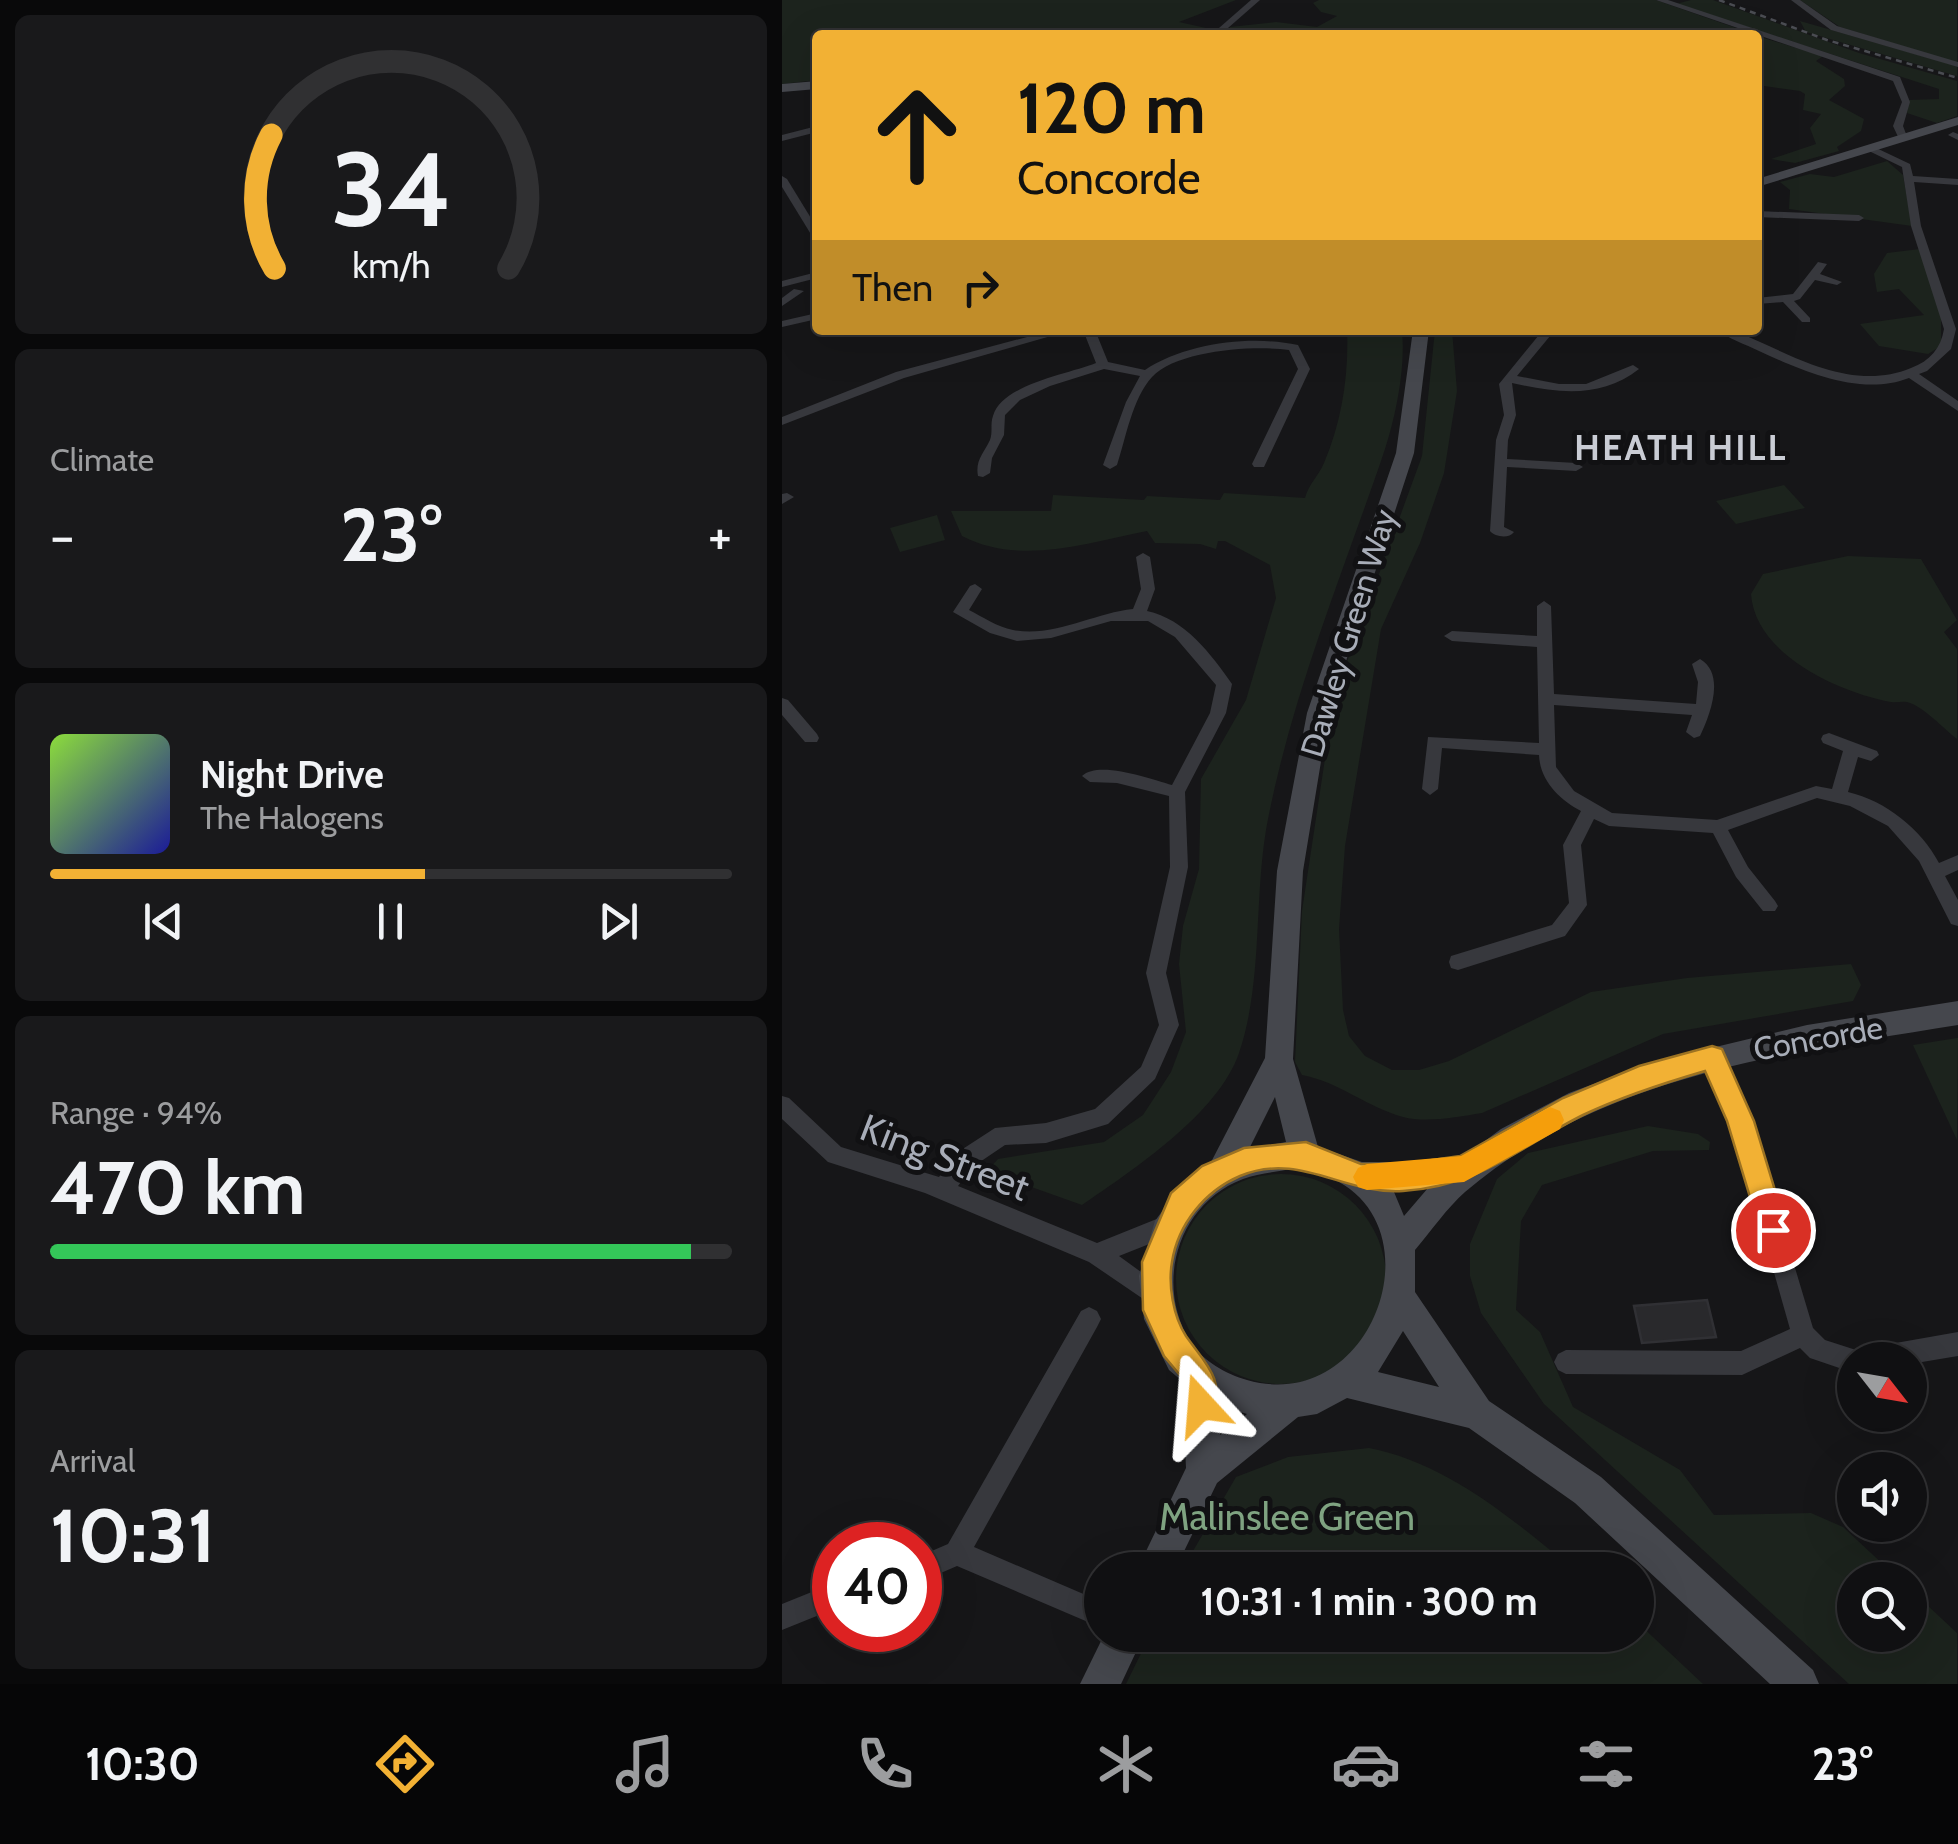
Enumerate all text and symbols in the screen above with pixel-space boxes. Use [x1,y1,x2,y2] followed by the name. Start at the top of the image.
[1017,65,1206,151] text: 120 m
[852,70,982,200] icon: ahead
[331,126,451,252] text: 34
[1017,151,1201,205] text: Concorde
[352,244,430,287] text: km/h
[953,260,1008,315] icon: right
[852,264,933,311] text: Then
[1574,426,1788,469] district label: HEATH HILL
[50,440,154,479] text: Climate
[340,489,442,580] text: 23°
[50,502,74,569] text: −
[708,502,732,569] text: +
[1292,504,1404,762] street label: Dawley Green Way
[200,751,384,798] text: Night Drive
[200,798,384,837] text: The Halogens
[136,894,191,949] icon: previous
[363,894,418,949] icon: pause
[591,894,646,949] icon: next
[1750,1007,1886,1069] street label: Concorde
[50,1093,222,1132] text: Range · 94%
[854,1103,1036,1211] street label: King Street
[50,1142,306,1233] text: 470 km
[1731,1188,1816,1273] pin
[1746,1203,1801,1258] icon: arrive
[1837,1342,1927,1432] north arrow
[1837,1342,1927,1652] map controls
[1149,1353,1253,1457] position arrow
[50,1441,135,1480] text: Arrival
[1837,1452,1927,1542] button: sound
[50,1490,215,1581] text: 10:31
[1159,1493,1415,1540] park label: Malinslee Green
[812,1522,942,1652] speed limit sign: 40
[1837,1562,1927,1652] button: search
[1200,1578,1538,1625] text: 10:31 · 1 min · 300 m
[370,1729,440,1799] icon: directions
[610,1729,680,1799] icon: music
[850,1729,920,1799] icon: phone
[1091,1729,1161,1799] icon: climate
[1331,1729,1401,1799] icon: car
[1571,1729,1641,1799] icon: filters
[85,1737,200,1791] text: 10:30
[1812,1737,1873,1791] text: 23°

